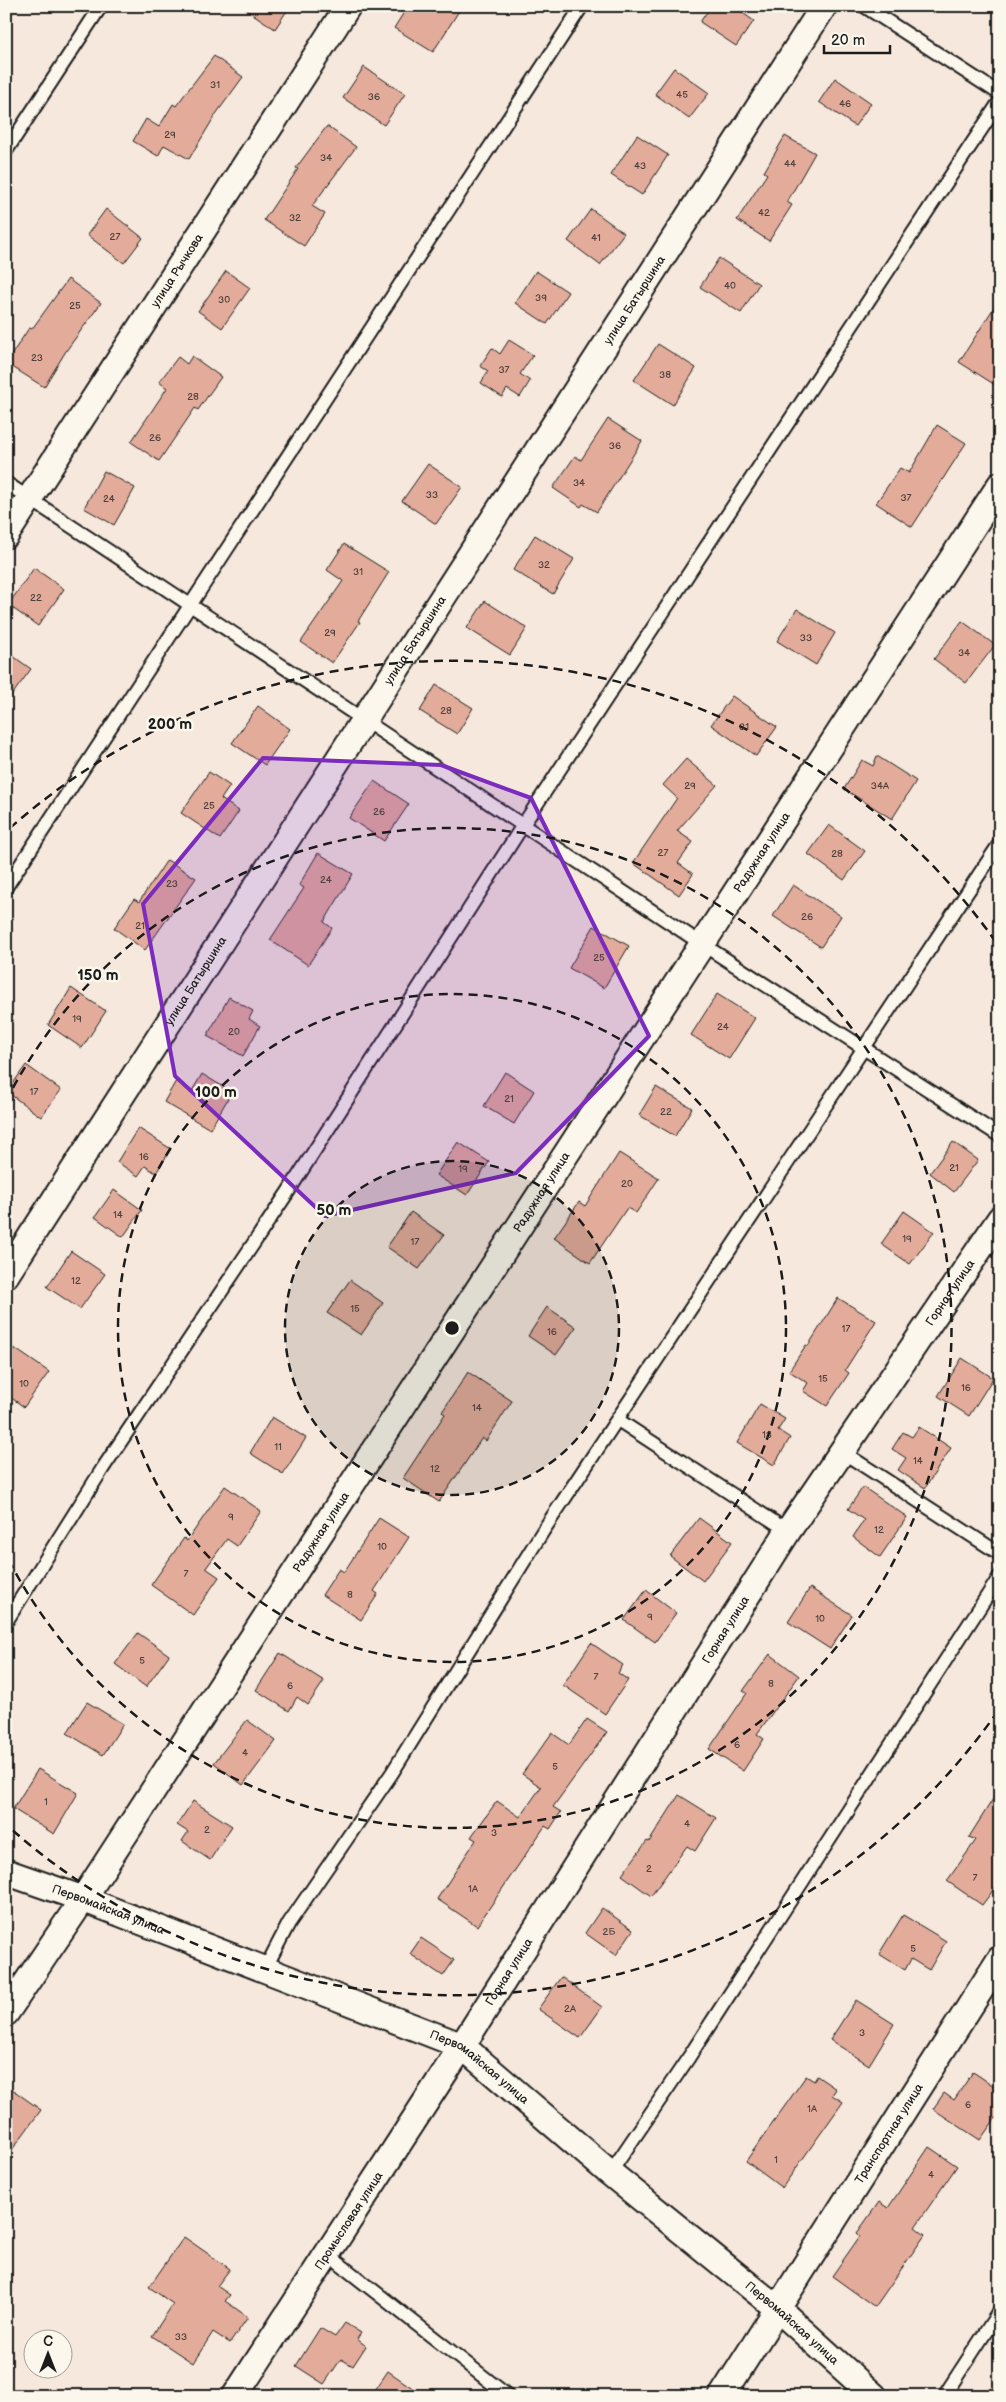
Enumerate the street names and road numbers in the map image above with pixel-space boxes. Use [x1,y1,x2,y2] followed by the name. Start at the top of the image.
[148,231,207,310] street label: улица Рычкова
[601,253,669,348] street label: улица Батыршина
[381,593,450,688] street label: улица Батыршина
[731,810,794,896] street label: Радужная улица
[162,934,230,1028] street label: улица Батыршина
[510,1149,573,1236] street label: Радужная улица
[923,1257,978,1329] street label: Горная улица
[290,1489,353,1575] street label: Радужная улица
[699,1593,753,1666] street label: Горная улица
[50,1882,167,1938] street label: Первомайская улица
[483,1936,536,2008] street label: Горная улица
[428,2027,531,2108] street label: Первомайская улица
[852,2081,927,2187] street label: Транспортная улица
[312,2169,386,2273] street label: Промысловая улица
[742,2278,841,2368] street label: Первомайская улица

